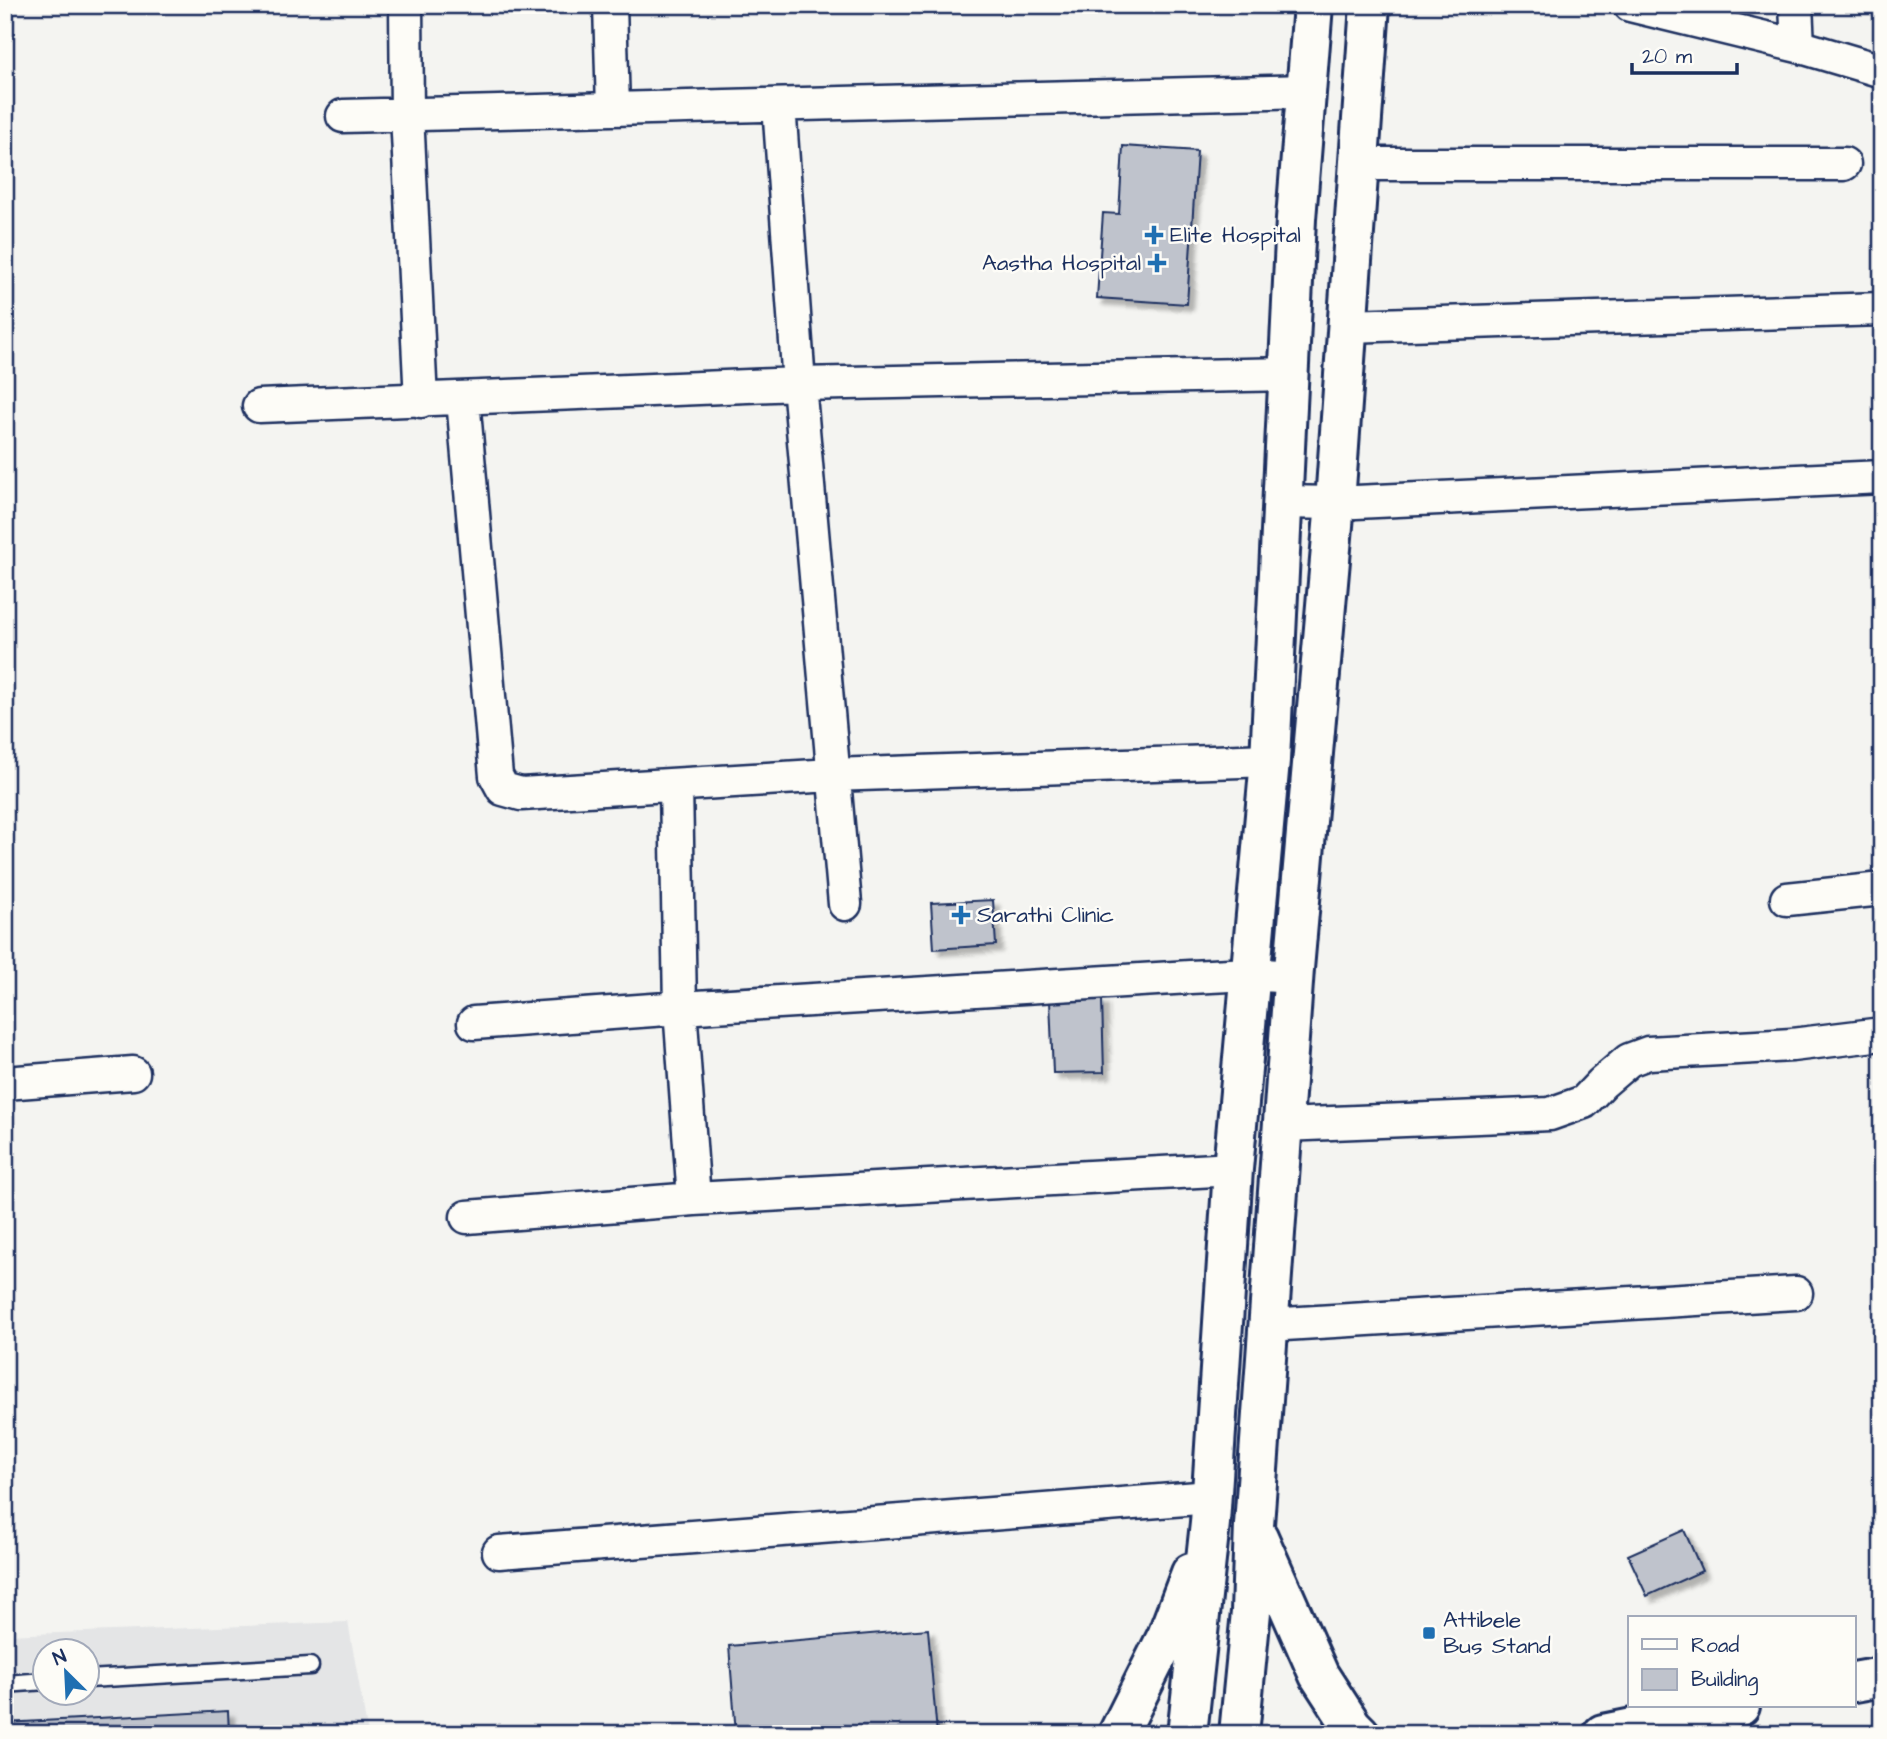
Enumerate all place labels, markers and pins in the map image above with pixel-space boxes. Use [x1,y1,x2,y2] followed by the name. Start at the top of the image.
[1170,219,1301,251] place label: Elite Hospital
[1144,225,1164,245] marker: Elite Hospital
[982,247,1141,279] place label: Aastha Hospital
[1147,253,1167,273] marker: Aastha Hospital
[977,899,1114,931] place label: Sarathi Clinic
[951,905,971,925] marker: Sarathi Clinic
[1443,1604,1551,1662] place label: Attibele Bus Stand
[1421,1625,1437,1641] marker: Attibele Bus Stand

